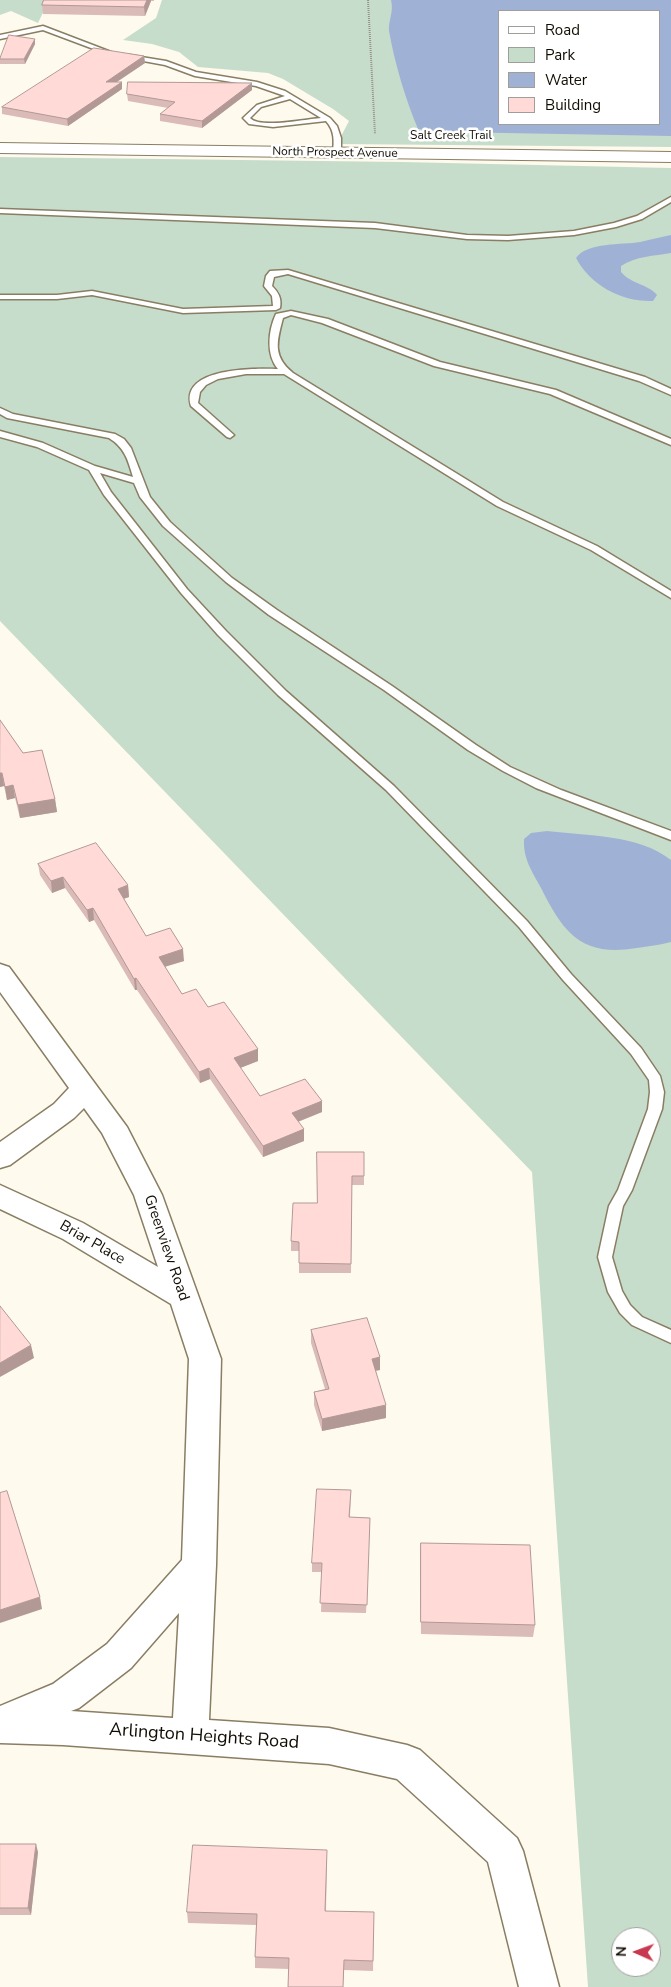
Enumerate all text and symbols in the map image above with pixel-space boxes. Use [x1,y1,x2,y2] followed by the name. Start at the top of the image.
[498,10,661,125] legend
[545,20,580,40] text: Road
[545,45,575,65] text: Park
[545,70,587,90] text: Water
[545,95,601,115] text: Building
[410,129,492,143] street label: Salt Creek Trail
[272,145,398,161] street label: North Prospect Avenue
[139,1193,193,1303] street label: Greenview Road
[56,1217,128,1269] street label: Briar Place
[108,1720,300,1754] street label: Arlington Heights Road
[611,1927,661,1977] north arrow
[612,1946,631,1957] text: N

